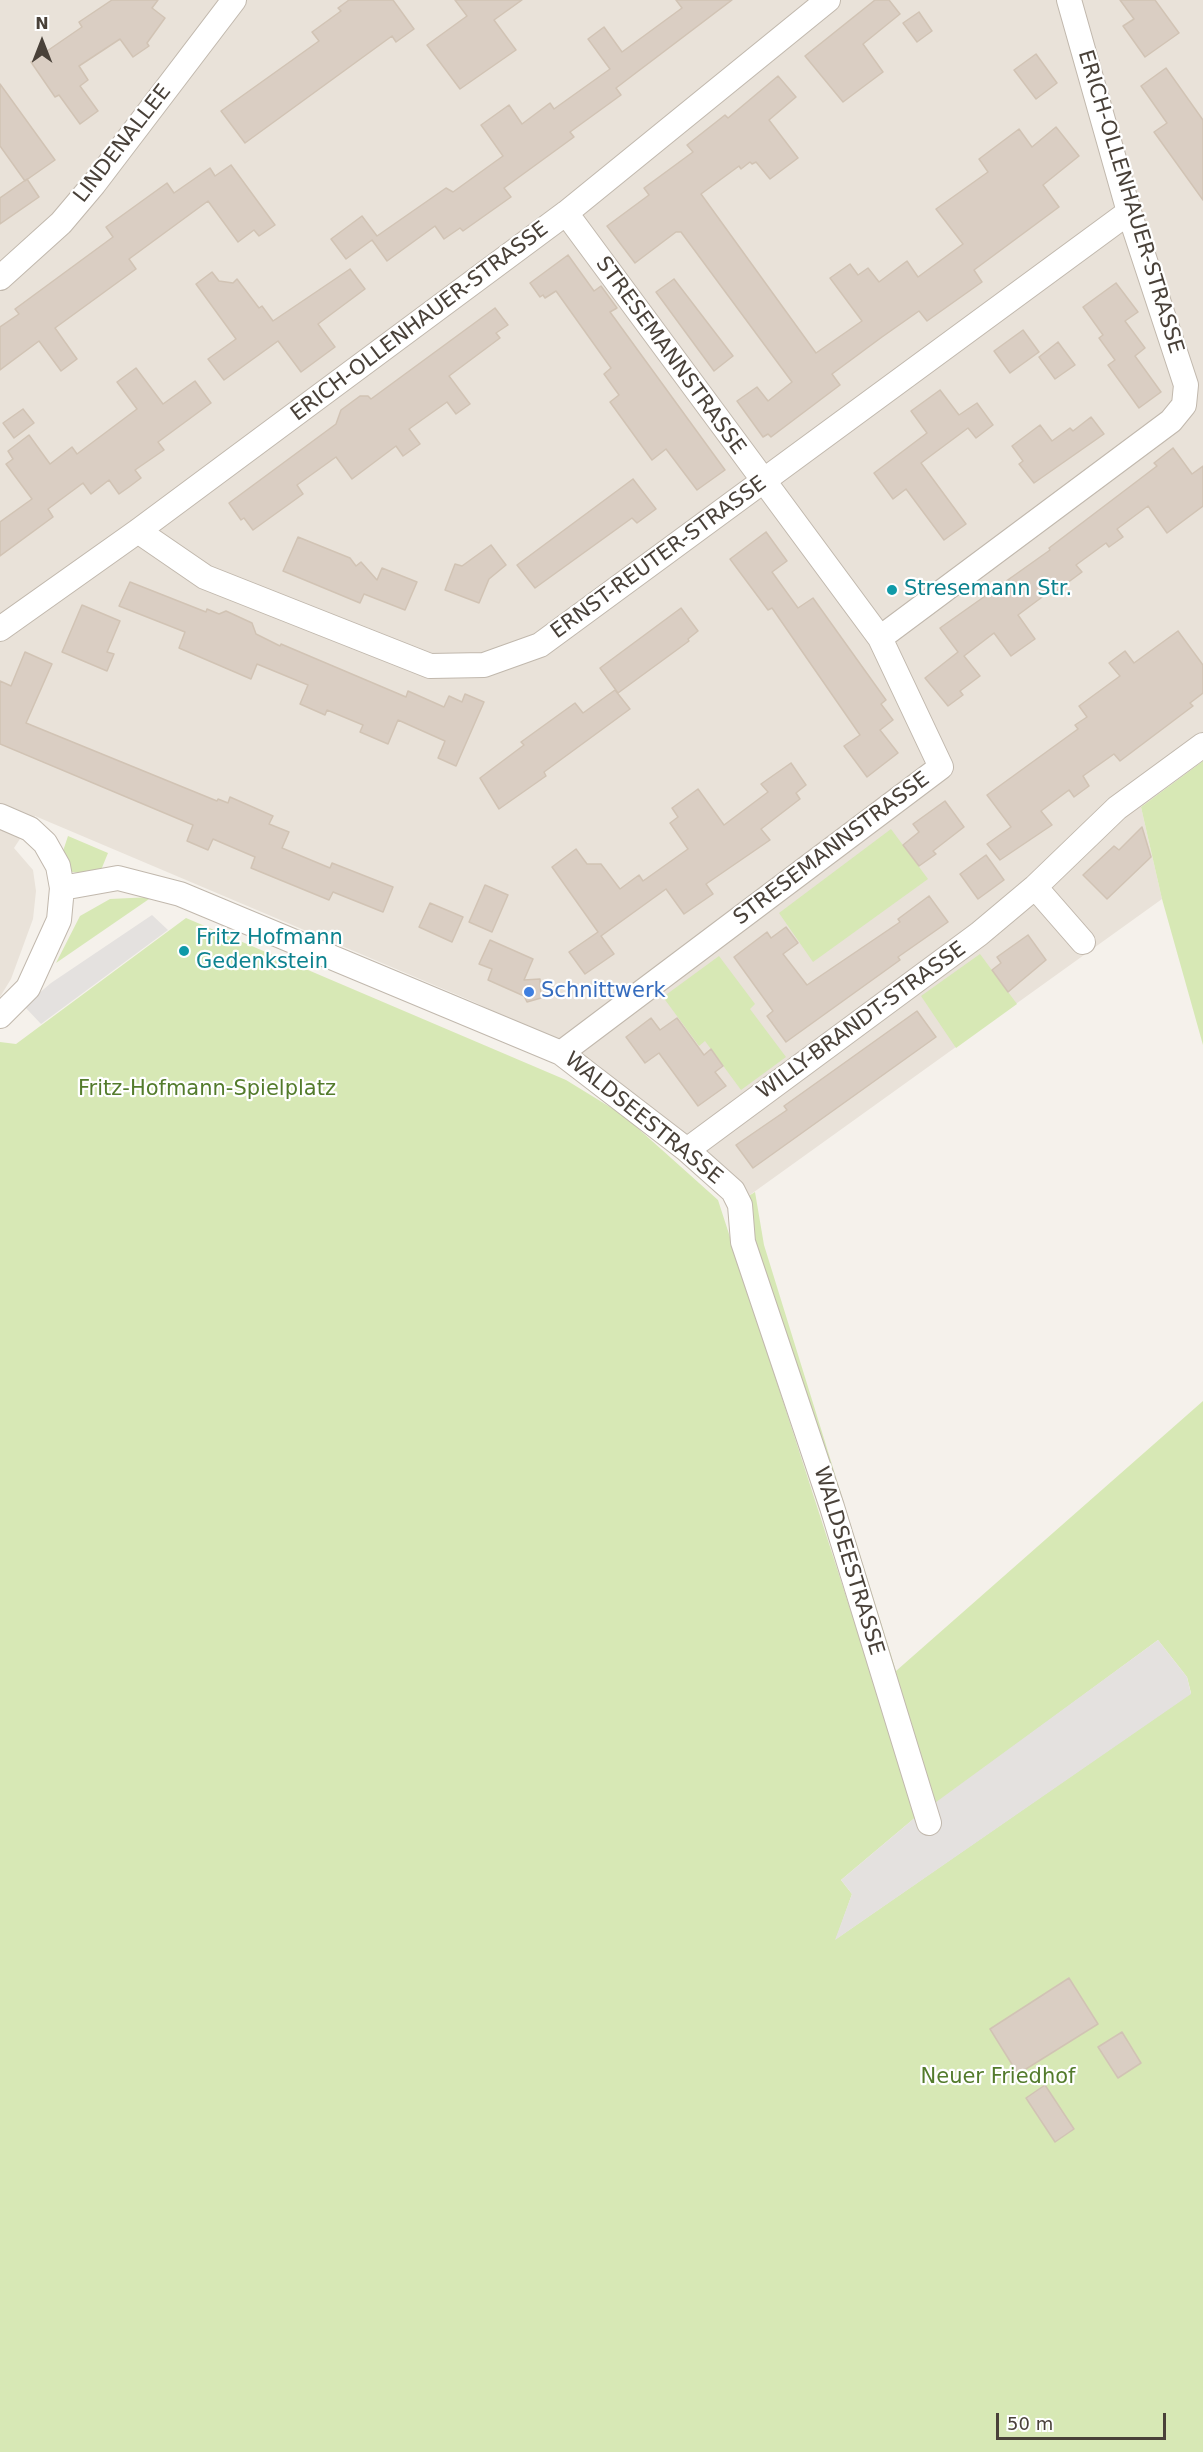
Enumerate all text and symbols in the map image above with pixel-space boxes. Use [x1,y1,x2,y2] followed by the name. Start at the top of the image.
[12,12,72,72] north arrow
[35,14,49,33] text: N
[1072,47,1188,357] street label: ERICH-OLLENHAUER-STRASSE
[69,80,177,208] street label: LINDENALLEE
[286,217,554,427] street label: ERICH-OLLENHAUER-STRASSE
[590,252,750,460] street label: STRESEMANNSTRASSE
[546,471,772,645] street label: ERNST-REUTER-STRASSE
[904,577,1072,603] place label: Stresemann Str.
[885,583,899,597] marker: Stresemann Str.
[729,767,935,931] street label: STRESEMANNSTRASSE
[196,926,343,976] place label: Fritz Hofmann Gedenkstein
[753,937,971,1105] street label: WILLY-BRANDT-STRASSE
[177,944,191,958] marker: Fritz Hofmann Gedenkstein
[541,979,666,1005] place label: Schnittwerk
[522,985,536,999] marker: Schnittwerk
[559,1048,727,1190] street label: WALDSEESTRASSE
[78,1077,336,1103] park label: Fritz-Hofmann-Spielplatz
[807,1464,889,1658] street label: WALDSEESTRASSE
[921,2065,1075,2091] park label: Neuer Friedhof
[999,2401,1168,2439] scale bar
[1007,2413,1053,2434] text: 50 m

